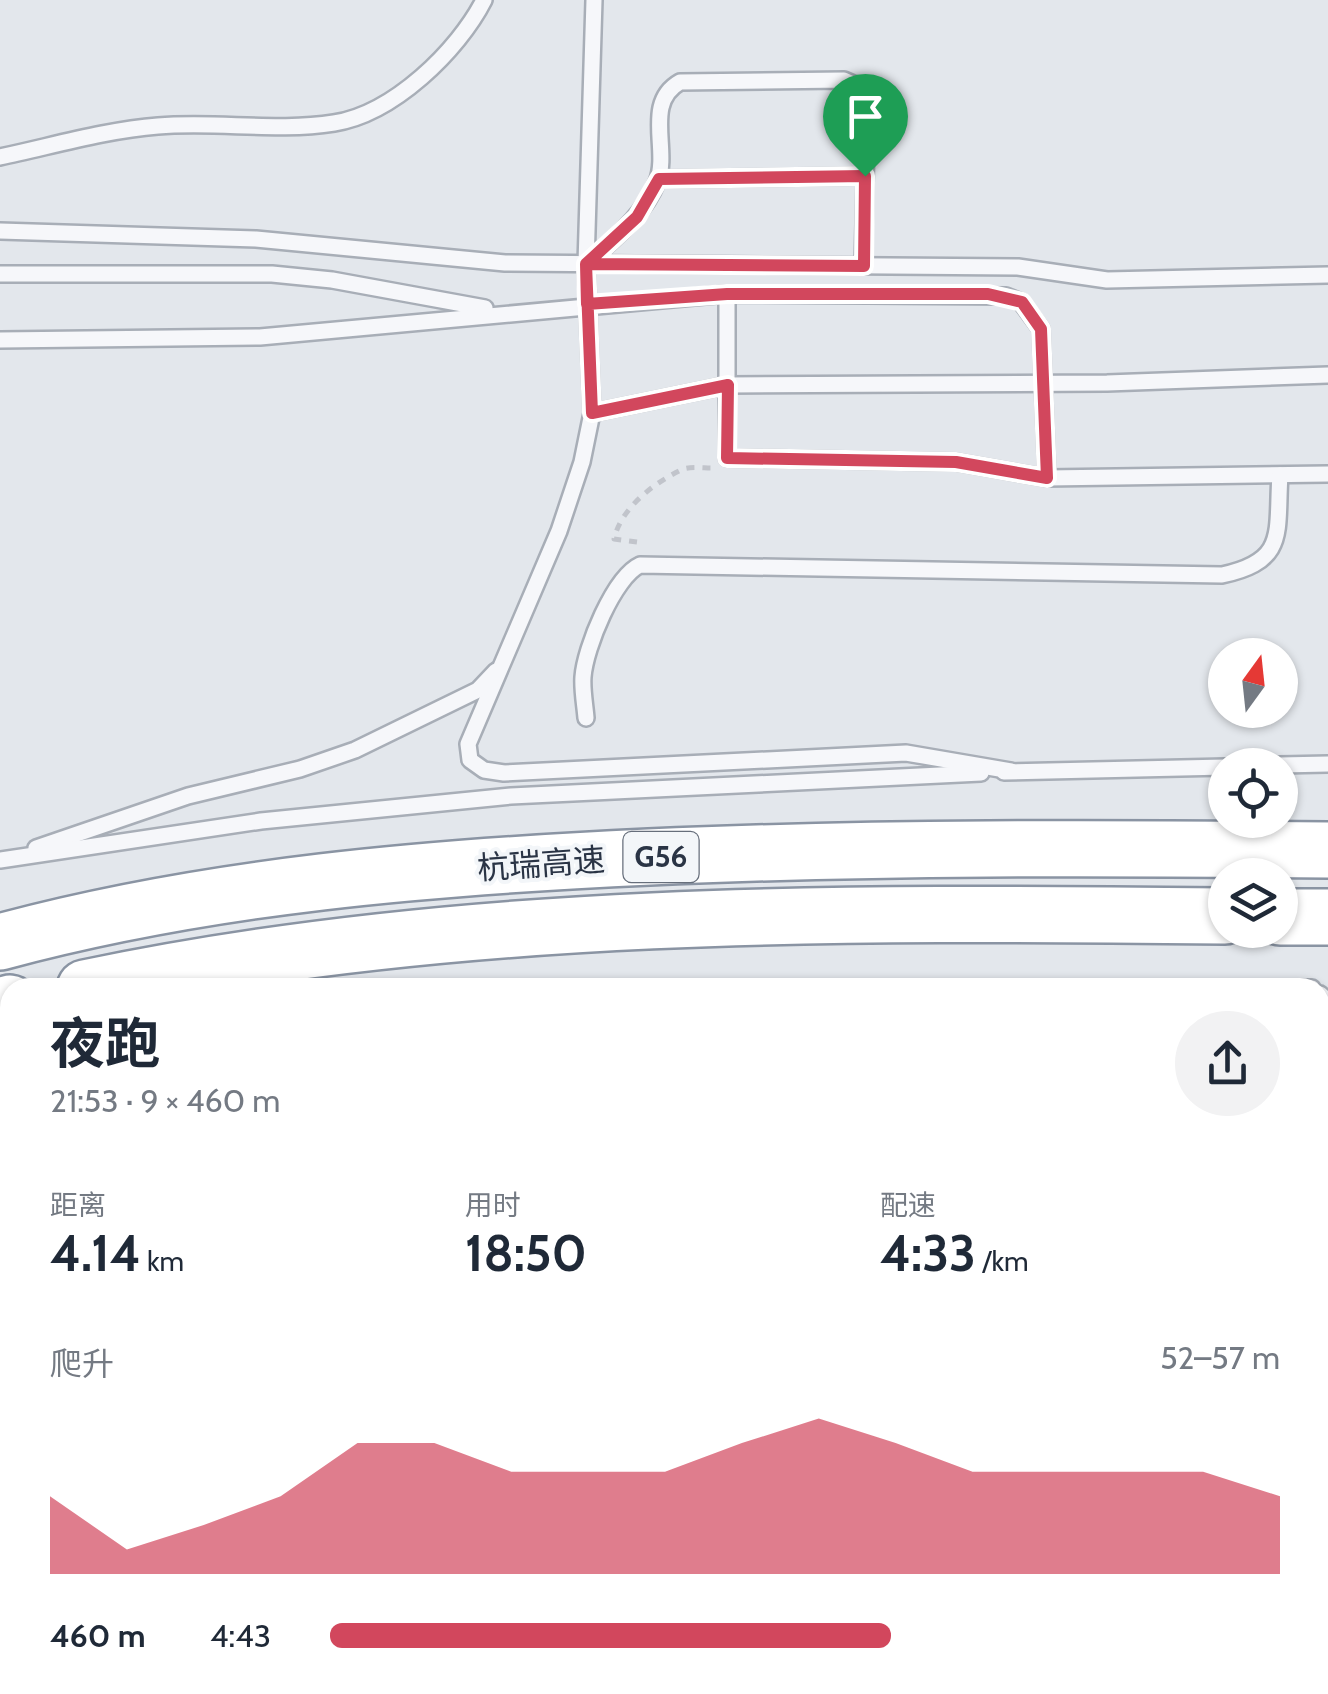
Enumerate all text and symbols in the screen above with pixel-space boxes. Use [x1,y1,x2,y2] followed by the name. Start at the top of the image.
[823,74,908,177] pin
[838,89,893,144] icon: arrive
[1208,638,1298,728] north arrow
[1208,638,1298,948] map controls
[1208,748,1298,838] button: locate
[624,832,698,882] road number: G56
[476,840,606,887] street label: 杭瑞高速
[1208,858,1298,948] button: layers
[50,1010,160,1077] text: 夜跑
[1175,1011,1280,1116] button: share
[50,1081,280,1120] text: 21:53 · 9 × 460 m
[50,1188,106,1222] text: 距离
[465,1188,521,1222] text: 用时
[880,1188,936,1222] text: 配速
[50,1223,141,1284] text: 4.14
[465,1223,587,1284] text: 18:50
[880,1223,976,1284] text: 4:33
[141,1244,184,1278] text: km
[976,1244,1029,1278] text: /km
[1160,1338,1280,1377] text: 52–57 m
[50,1344,114,1383] text: 爬升
[50,1616,145,1655] text: 460 m
[210,1616,271,1655] text: 4:43

